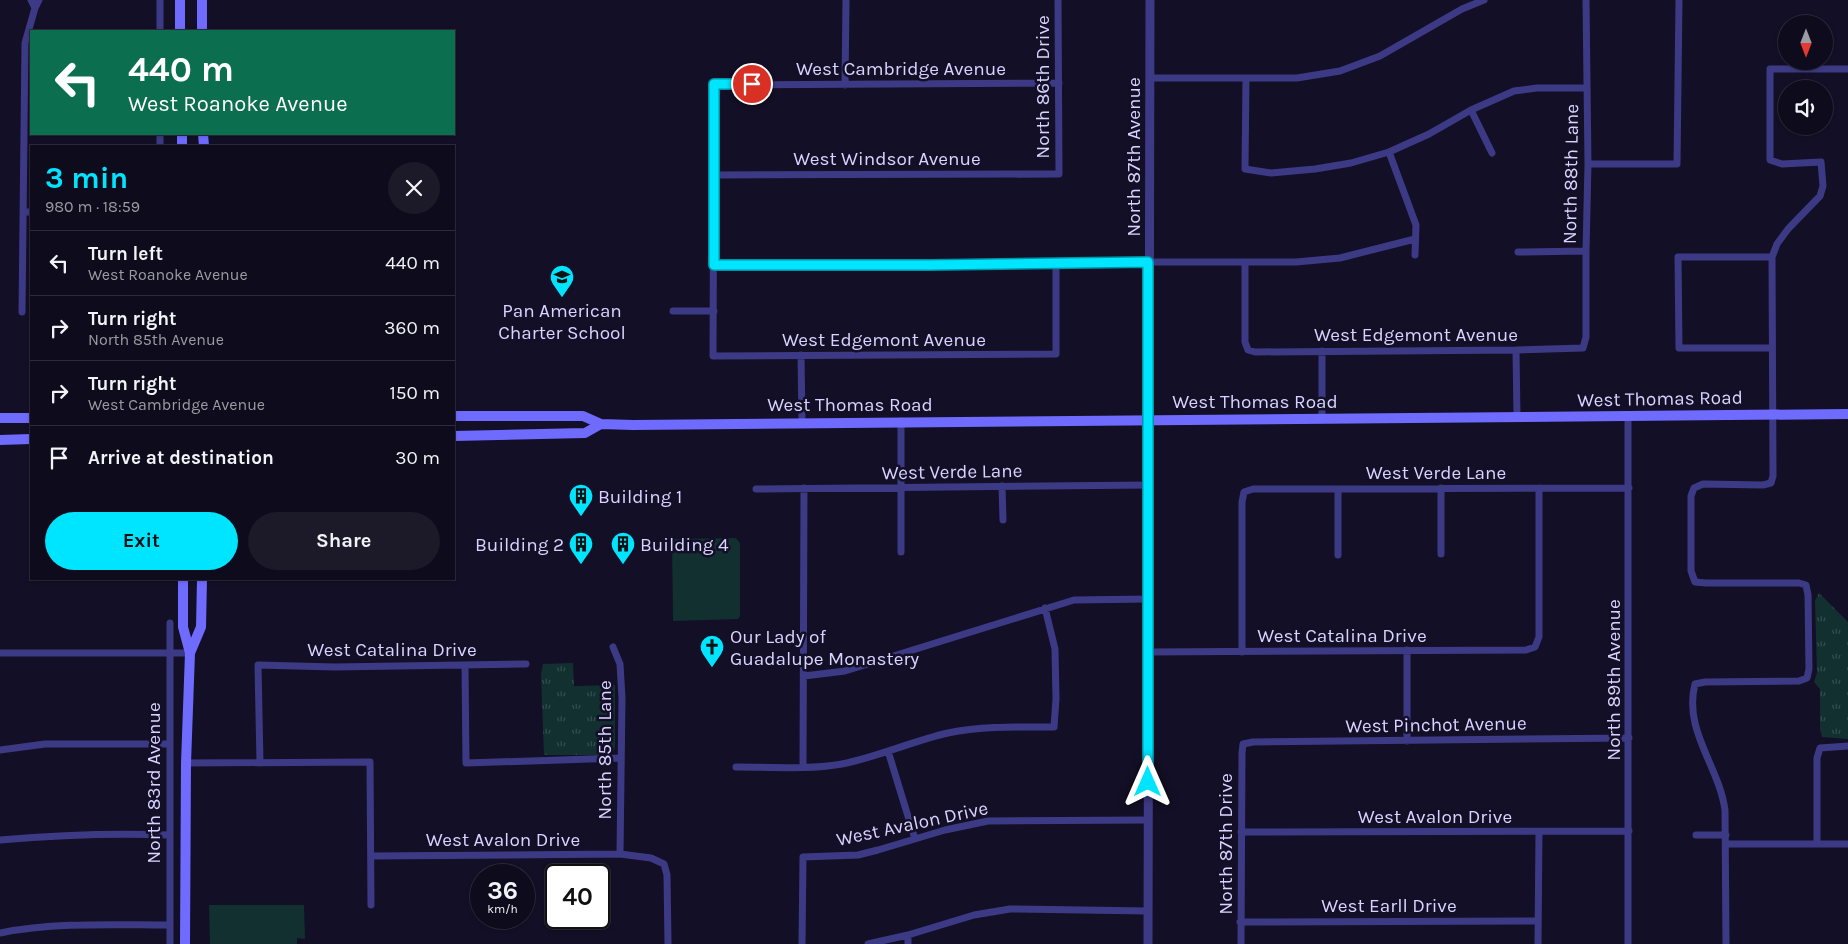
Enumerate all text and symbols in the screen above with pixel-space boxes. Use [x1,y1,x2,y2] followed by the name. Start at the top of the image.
[1032,15,1054,159] street label: North 86th Drive
[1778,15,1832,70] north arrow
[1778,15,1833,135] map controls
[128,49,234,90] text: 440 m
[45,50,110,115] icon: left
[796,58,1006,80] street label: West Cambridge Avenue
[731,63,773,105] pin
[738,70,766,98] icon: arrive
[1123,77,1145,237] street label: North 87th Avenue
[1778,80,1833,135] button: sound
[128,91,348,117] text: West Roanoke Avenue
[1559,104,1583,244] street label: North 88th Lane
[793,148,981,170] street label: West Windsor Avenue
[45,160,128,196] text: 3 min
[388,162,440,214] button: close
[45,197,140,216] text: 980 m · 18:59
[88,243,163,265] text: Turn left
[45,249,73,277] icon: left
[385,252,440,274] text: 440 m
[549,264,575,298] school or university icon: Pan American Charter School
[88,265,248,284] text: West Roanoke Avenue
[498,300,626,344] place label: Pan American Charter School
[88,308,177,330] text: Turn right
[45,314,73,342] icon: right
[384,317,440,339] text: 360 m
[1314,324,1518,346] street label: West Edgemont Avenue
[782,329,986,351] street label: West Edgemont Avenue
[88,330,224,349] text: North 85th Avenue
[88,373,177,395] text: Turn right
[45,379,73,407] icon: right
[389,382,440,404] text: 150 m
[1577,387,1743,411] street label: West Thomas Road
[1172,391,1338,413] street label: West Thomas Road
[767,394,933,416] street label: West Thomas Road
[88,395,265,414] text: West Cambridge Avenue
[45,444,73,472] icon: arrive
[88,447,274,469] text: Arrive at destination
[395,447,440,469] text: 30 m
[882,460,1022,484] street label: West Verde Lane
[1366,462,1506,484] street label: West Verde Lane
[568,483,594,517] building icon: Building 1
[598,486,682,508] place label: Building 1
[45,512,238,570] button: Exit
[248,512,440,570] button: Share
[568,531,594,565] building icon: Building 2
[610,531,636,565] building icon: Building 4
[475,534,564,556] place label: Building 2
[640,534,729,556] place label: Building 4
[1603,599,1625,761] street label: North 89th Avenue
[1257,625,1427,647] street label: West Catalina Drive
[730,626,919,670] place label: Our Lady of Guadalupe Monastery
[699,634,725,668] church icon: Our Lady of Guadalupe Monastery
[307,639,477,661] street label: West Catalina Drive
[594,680,616,820] street label: North 85th Lane
[143,702,165,864] street label: North 83rd Avenue
[1345,712,1527,738] street label: West Pinchot Avenue
[1121,755,1173,807] position arrow
[1215,773,1237,915] street label: North 87th Drive
[834,797,990,851] street label: West Avalon Drive
[1358,806,1512,828] street label: West Avalon Drive
[426,829,580,851] street label: West Avalon Drive
[545,864,610,929] speed limit sign: 40
[487,876,518,905] text: 36
[1321,895,1457,917] street label: West Earll Drive
[487,902,518,916] text: km/h

